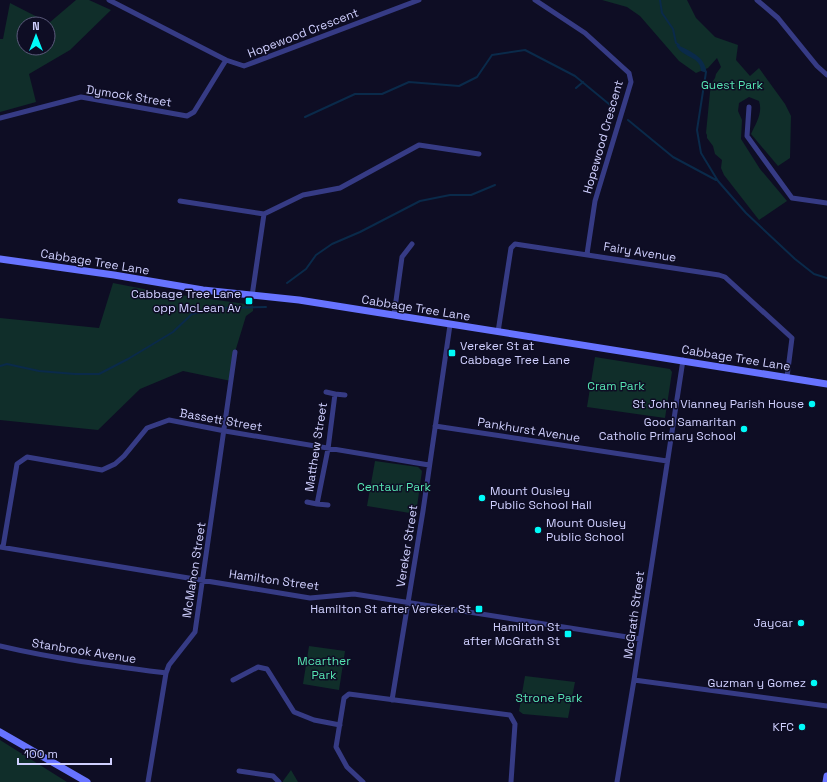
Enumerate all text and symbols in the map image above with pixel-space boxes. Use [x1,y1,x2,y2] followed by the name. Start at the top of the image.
[245,4,361,62] street label: Hopewood Crescent
[16,16,56,56] north arrow
[32,19,40,33] text: N
[701,77,764,93] park label: Guest Park
[579,78,627,196] street label: Hopewood Crescent
[85,81,173,111] street label: Dymock Street
[602,238,678,266] street label: Fairy Avenue
[39,245,151,279] street label: Cabbage Tree Lane
[131,286,242,316] place label: Cabbage Tree Lane opp McLean Av
[360,291,472,325] street label: Cabbage Tree Lane
[244,296,254,306] marker: Cabbage Tree Lane opp McLean Av
[460,338,570,368] place label: Vereker St at Cabbage Tree Lane
[680,341,792,375] street label: Cabbage Tree Lane
[447,348,457,358] marker: Vereker St at Cabbage Tree Lane
[587,378,645,394] park label: Cram Park
[632,396,804,412] place label: St John Vianney Parish House
[807,399,817,409] marker: St John Vianney Parish House
[301,401,331,493] street label: Matthew Street
[178,405,264,435] street label: Bassett Street
[476,414,582,446] street label: Pankhurst Avenue
[599,414,736,444] place label: Good Samaritan Catholic Primary School
[739,424,749,434] marker: Good Samaritan Catholic Primary School
[357,479,432,495] park label: Centaur Park
[490,483,592,513] place label: Mount Ousley Public School Hall
[477,493,487,503] marker: Mount Ousley Public School Hall
[393,504,421,588] street label: Vereker Street
[546,515,626,545] place label: Mount Ousley Public School
[179,521,209,619] street label: McMahon Street
[533,525,543,535] marker: Mount Ousley Public School
[228,566,320,594] street label: Hamilton Street
[620,570,648,660] street label: McGrath Street
[310,601,471,617] place label: Hamilton St after Vereker St
[474,604,484,614] marker: Hamilton St after Vereker St
[753,615,793,631] place label: Jaycar
[796,618,806,628] marker: Jaycar
[463,619,560,649] place label: Hamilton St after McGrath St
[563,629,573,639] marker: Hamilton St after McGrath St
[31,635,137,667] street label: Stanbrook Avenue
[297,653,351,683] park label: Mcarther Park
[708,675,806,691] place label: Guzman y Gomez
[809,678,819,688] marker: Guzman y Gomez
[515,690,583,706] park label: Strone Park
[773,719,794,735] place label: KFC
[797,722,807,732] marker: KFC
[18,740,111,766] scale bar
[24,746,58,762] text: 100 m

